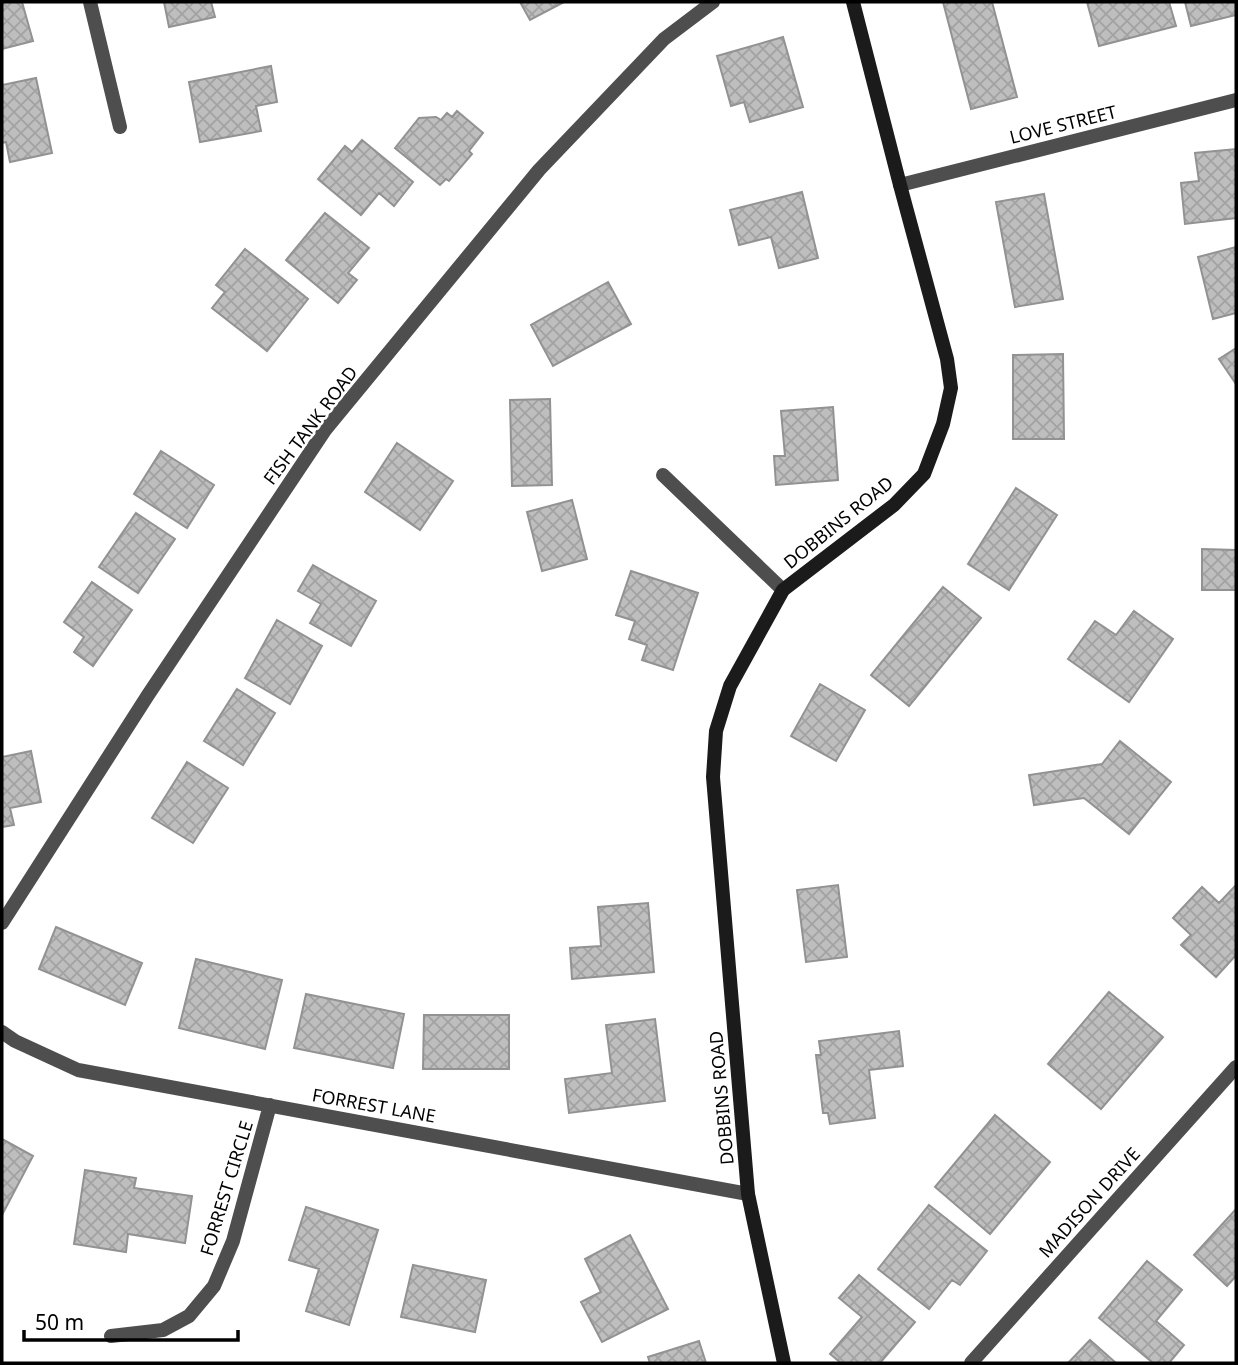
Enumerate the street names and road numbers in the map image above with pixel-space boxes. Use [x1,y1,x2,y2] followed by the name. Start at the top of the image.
[1007,99,1119,149] street label: LOVE STREET
[257,361,363,489] street label: FISH TANK ROAD
[778,470,898,574] street label: DOBBINS ROAD
[703,1030,739,1166] street label: DOBBINS ROAD
[310,1082,438,1128] street label: FORREST LANE
[194,1118,258,1258] street label: FORREST CIRCLE
[1033,1142,1145,1262] street label: MADISON DRIVE

